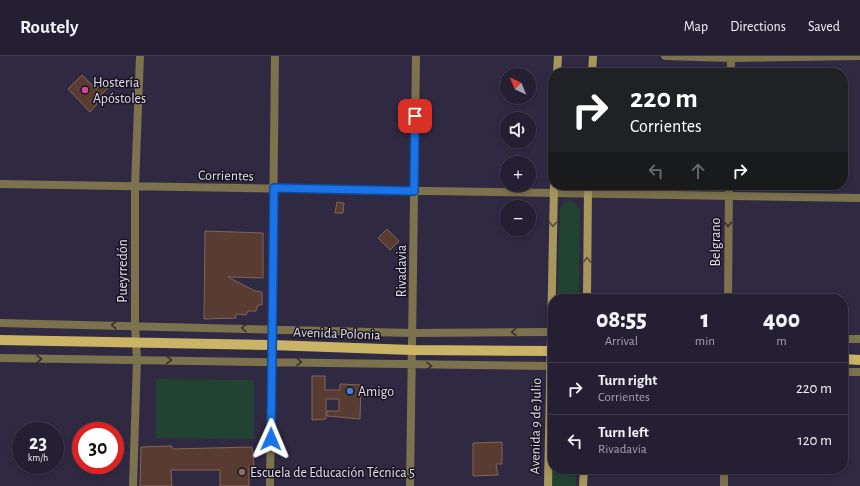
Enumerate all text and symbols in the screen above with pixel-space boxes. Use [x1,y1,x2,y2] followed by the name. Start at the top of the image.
[20,18,79,37] text: Routely
[684,20,708,34] text: Map
[730,20,786,34] text: Directions
[808,20,840,34] text: Saved
[500,68,536,104] north arrow
[500,68,536,236] map controls
[93,76,146,106] place label: Hostería Apóstoles
[564,84,616,136] icon: right
[80,85,90,95] marker: Hostería Apóstoles
[630,85,698,113] text: 220 m
[398,99,432,133] pin
[404,105,426,127] icon: arrive
[500,112,536,148] button: sound
[630,118,702,136] text: Corrientes
[500,156,536,192] button: +
[645,160,667,182] icon: left
[687,160,709,182] icon: ahead
[729,160,751,182] icon: right
[198,169,254,183] street label: Corrientes
[500,200,536,236] button: −
[709,217,723,266] street label: Belgrano
[549,221,557,227] one-way arrow
[724,221,732,227] one-way arrow
[116,239,130,303] street label: Pueyrredón
[395,244,409,297] street label: Rivadavia
[583,257,591,263] one-way arrow
[596,308,647,332] text: 08:55
[700,308,709,332] text: 1
[763,308,800,332] text: 400
[111,321,117,329] one-way arrow
[241,324,247,332] one-way arrow
[293,325,381,343] street label: Avenida Polonia
[511,328,517,336] one-way arrow
[605,335,638,348] text: Arrival
[695,335,715,348] text: min
[776,335,787,348] text: m
[36,355,42,363] one-way arrow
[166,356,172,364] one-way arrow
[296,358,302,366] one-way arrow
[426,362,432,370] one-way arrow
[598,373,657,388] text: Turn right
[528,377,544,474] street label: Avenida 9 de Julio
[564,378,586,400] icon: right
[796,381,832,396] text: 220 m
[358,385,394,399] place label: Amigo
[345,386,355,396] marker: Amigo
[598,391,650,404] text: Corrientes
[250,418,292,460] position arrow
[72,422,124,474] speed limit sign: 30
[598,425,649,440] text: Turn left
[564,430,586,452] icon: left
[29,433,47,453] text: 23
[798,433,832,448] text: 120 m
[598,443,647,456] text: Rivadavia
[28,453,48,463] text: km/h
[250,466,415,480] place label: Escuela de Educación Técnica 5
[237,467,247,477] marker: Escuela de Educación Técnica 5

